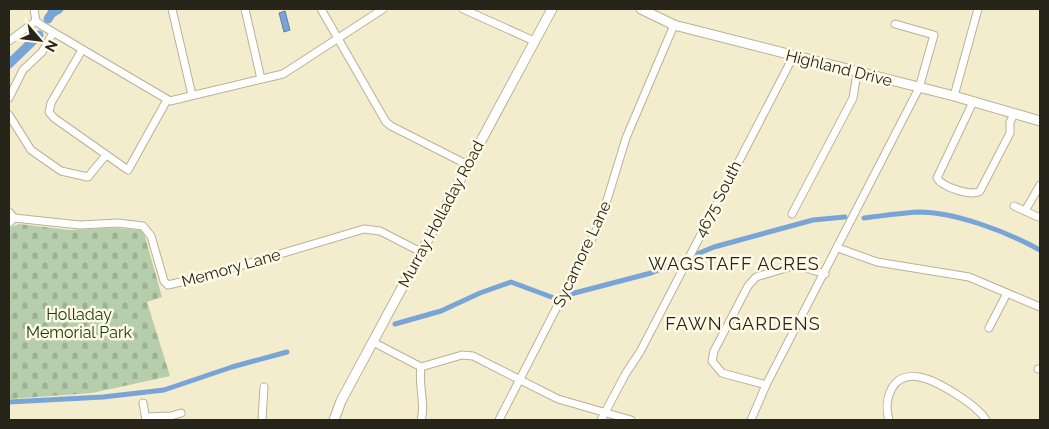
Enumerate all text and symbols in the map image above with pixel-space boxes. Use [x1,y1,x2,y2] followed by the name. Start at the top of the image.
[15,15,65,65] north arrow
[42,38,61,55] text: N
[784,46,894,90] street label: Highland Drive
[394,137,488,291] street label: Murray Holladay Road
[691,158,745,240] street label: 4675 South
[549,198,615,310] street label: Sycamore Lane
[179,245,283,291] street label: Memory Lane
[648,253,820,274] district label: WAGSTAFF ACRES
[26,305,132,342] park label: Holladay Memorial Park
[665,313,821,334] district label: FAWN GARDENS

